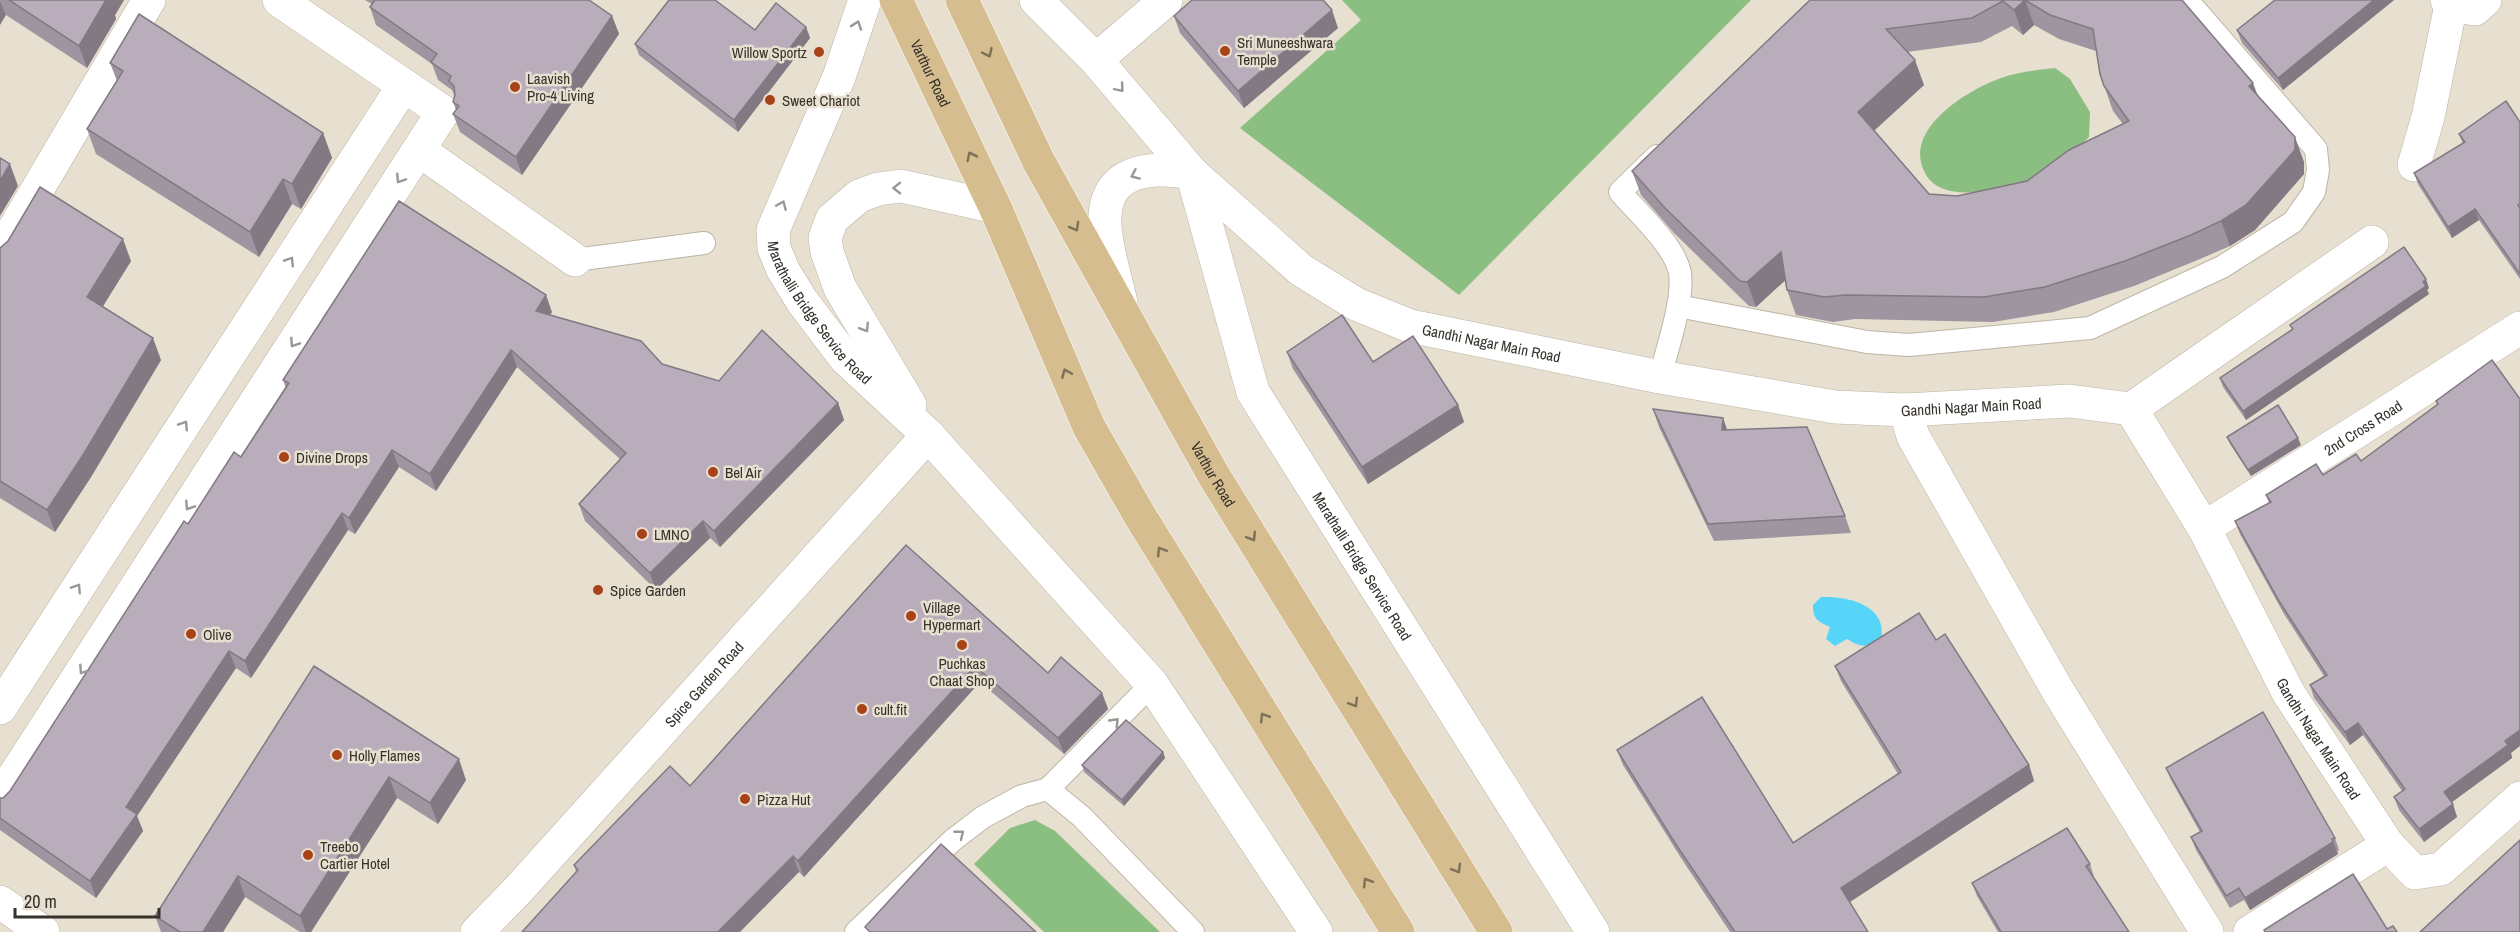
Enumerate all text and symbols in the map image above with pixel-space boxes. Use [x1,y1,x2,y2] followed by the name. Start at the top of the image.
[849,20,862,31] one-way arrow
[1237,32,1334,70] place label: Sri Muneeshwara Temple
[906,36,956,110] street label: Varthur Road
[732,42,807,63] place label: Willow Sportz
[1218,44,1232,58] marker: Sri Muneeshwara Temple
[812,45,826,59] marker: Willow Sportz
[980,46,992,57] one-way arrow
[527,68,594,106] place label: Laavish Pro-4 Living
[508,80,522,94] marker: Laavish Pro-4 Living
[1112,81,1123,92] one-way arrow
[782,90,861,111] place label: Sweet Chariot
[763,93,777,107] marker: Sweet Chariot
[966,152,978,163] one-way arrow
[1131,167,1142,179] one-way arrow
[396,173,408,183] one-way arrow
[892,181,901,194] one-way arrow
[775,200,787,211] one-way arrow
[1068,221,1079,231] one-way arrow
[763,241,877,388] street label: Marathalli Bridge Service Road
[283,257,294,268] one-way arrow
[1420,318,1563,367] street label: Gandhi Nagar Main Road
[858,322,870,332] one-way arrow
[291,336,302,347] one-way arrow
[1061,369,1073,380] one-way arrow
[1900,392,2042,421] street label: Gandhi Nagar Main Road
[2320,395,2406,460] street label: 2nd Cross Road
[176,420,187,431] one-way arrow
[1186,438,1241,511] street label: Varthur Road
[296,447,368,468] place label: Divine Drops
[277,450,291,464] marker: Divine Drops
[725,462,761,483] place label: Bel Air
[706,465,720,479] marker: Bel Air
[1308,488,1417,644] street label: Marathalli Bridge Service Road
[185,500,196,511] one-way arrow
[654,524,690,545] place label: LMNO
[635,527,649,541] marker: LMNO
[1244,531,1256,541] one-way arrow
[1157,547,1169,557] one-way arrow
[610,580,686,601] place label: Spice Garden
[591,583,605,597] marker: Spice Garden
[70,584,82,594] one-way arrow
[923,597,981,635] place label: Village Hypermart
[904,609,918,623] marker: Village Hypermart
[203,624,232,645] place label: Olive
[184,627,198,641] marker: Olive
[659,637,748,731] street label: Spice Garden Road
[955,638,969,652] marker: Puchkas Chaat Shop
[930,653,995,691] place label: Puchkas Chaat Shop
[79,663,90,674] one-way arrow
[2272,674,2366,803] street label: Gandhi Nagar Main Road
[1347,697,1359,707] one-way arrow
[874,699,907,720] place label: cult.fit
[855,702,869,716] marker: cult.fit
[1260,713,1272,723] one-way arrow
[1107,718,1118,729] one-way arrow
[349,745,420,766] place label: Holly Flames
[330,748,344,762] marker: Holly Flames
[757,789,811,810] place label: Pizza Hut
[738,792,752,806] marker: Pizza Hut
[953,831,964,842] one-way arrow
[320,836,390,874] place label: Treebo Cartier Hotel
[301,848,315,862] marker: Treebo Cartier Hotel
[1449,862,1460,873] one-way arrow
[1363,878,1375,888] one-way arrow
[15,881,159,919] scale bar
[24,889,57,914] text: 20 m

